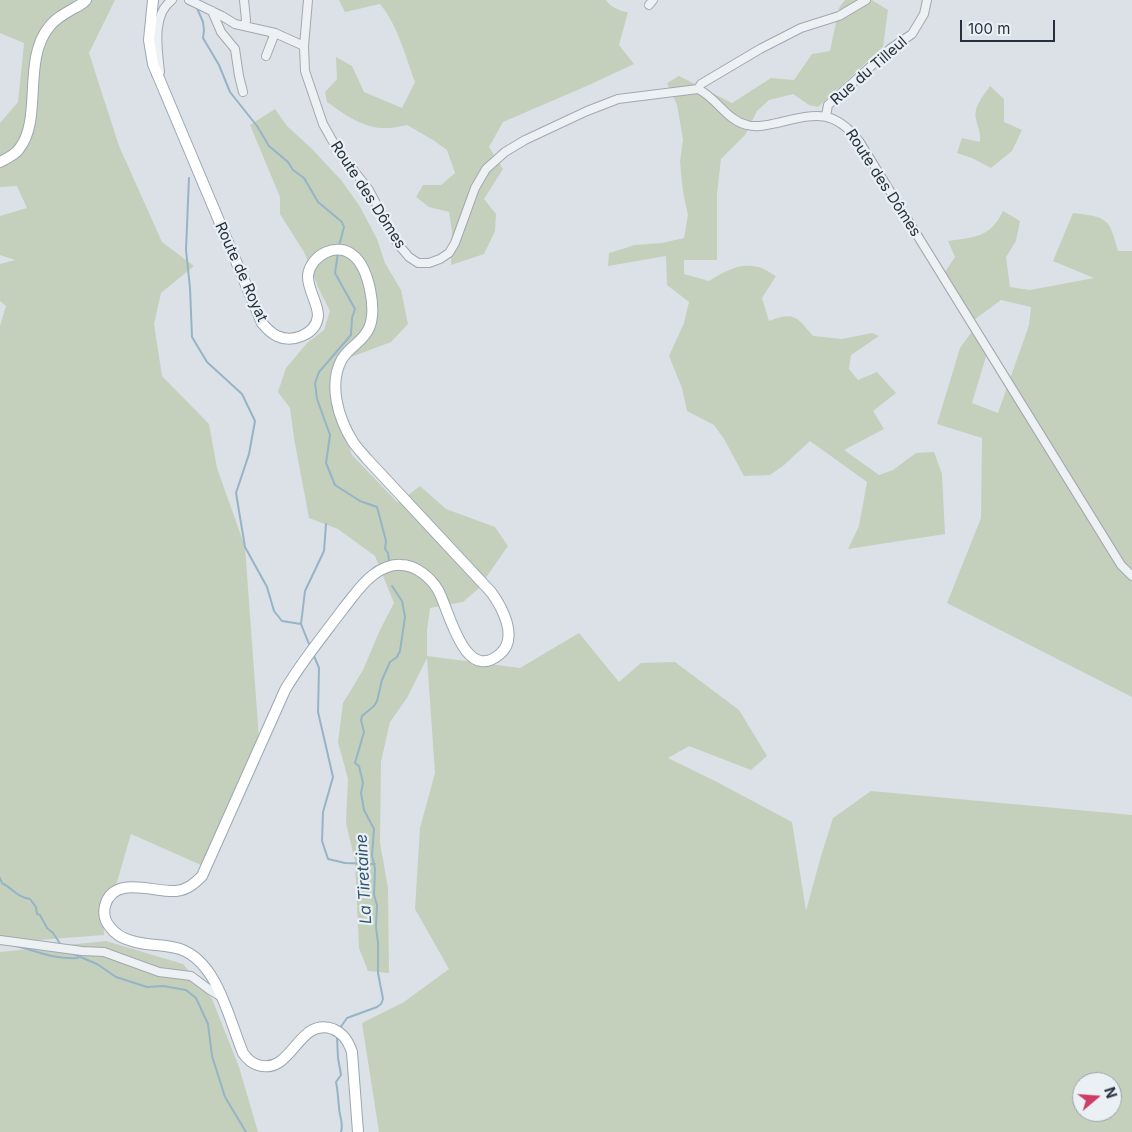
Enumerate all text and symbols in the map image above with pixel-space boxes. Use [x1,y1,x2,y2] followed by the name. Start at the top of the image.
[962,10,1057,42] scale bar
[968,19,1010,38] text: 100 m
[827,33,911,109] street label: Rue du Tilleul
[841,126,925,240] street label: Route des Dômes
[326,138,410,252] street label: Route des Dômes
[211,219,271,325] street label: Route de Royat
[352,834,376,924] water label: La Tiretaine
[1072,1072,1122,1122] north arrow
[1101,1085,1121,1100] text: N

